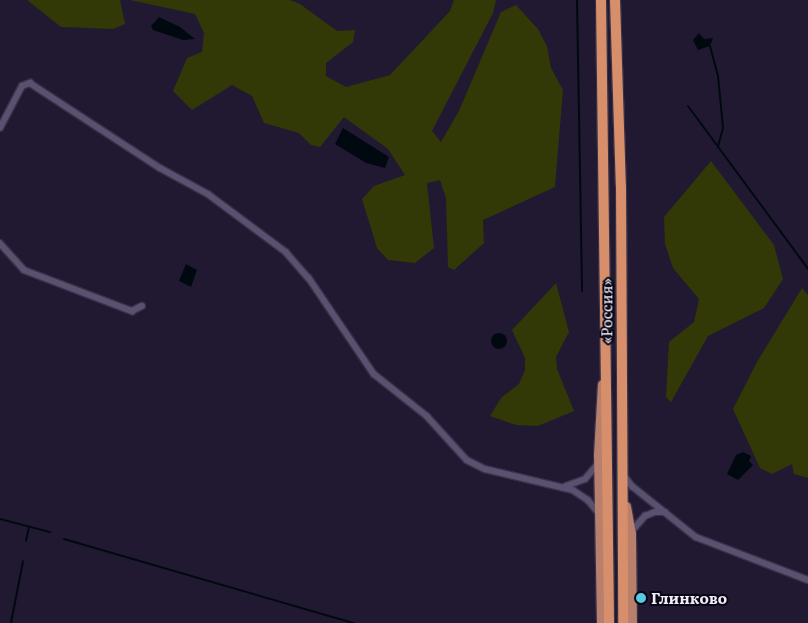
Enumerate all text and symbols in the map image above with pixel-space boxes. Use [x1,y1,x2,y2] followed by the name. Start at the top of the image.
[597,278,615,344] street label: «Россия»
[651,589,727,607] place label: Глинково
[635,592,647,604] marker: Глинково

